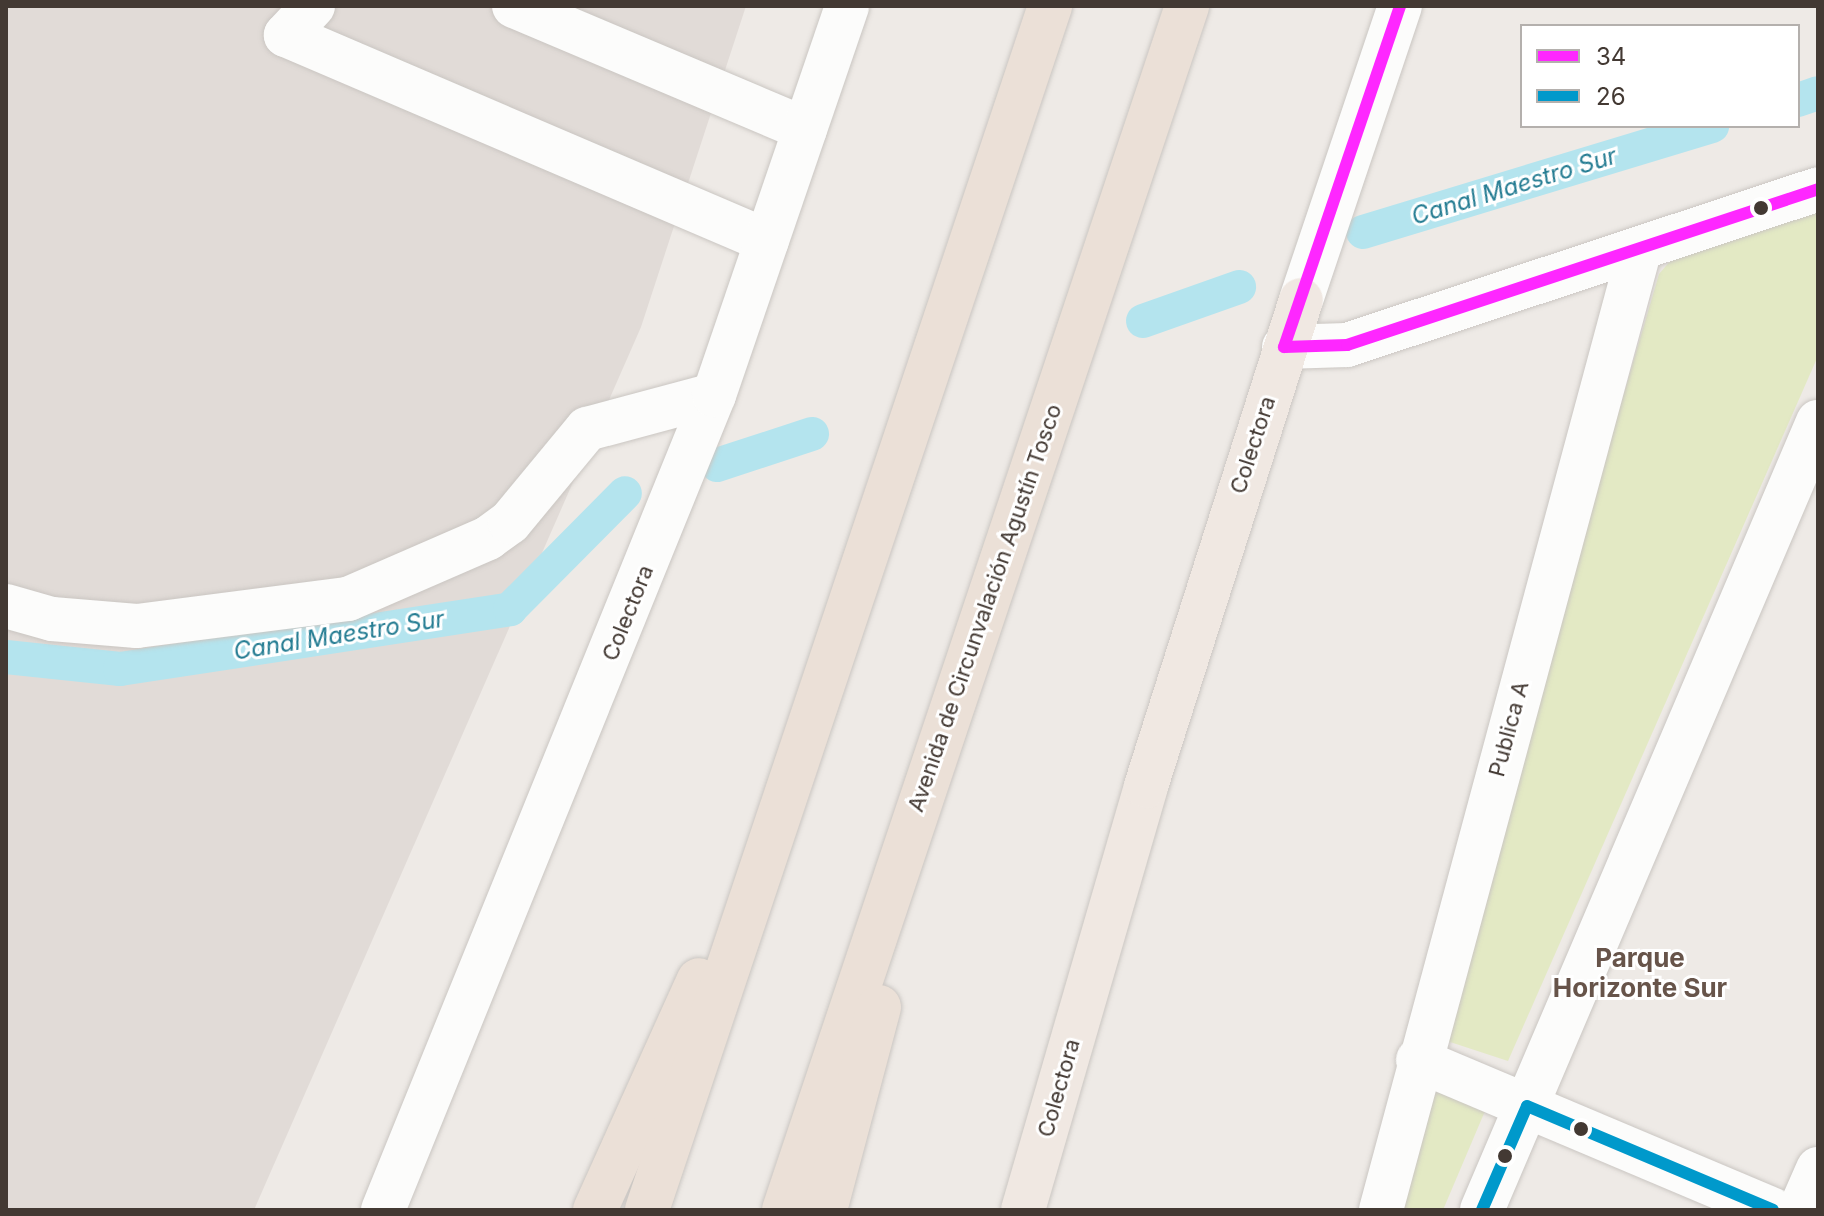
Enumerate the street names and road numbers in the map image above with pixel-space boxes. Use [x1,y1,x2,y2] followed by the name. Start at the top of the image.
[1225,393,1281,497] street label: Colectora
[903,401,1067,815] street label: Avenida de Circunvalación Agustín Tosco
[597,561,659,665] street label: Colectora
[1484,678,1534,780] street label: Publica A
[1032,1036,1086,1140] street label: Colectora

